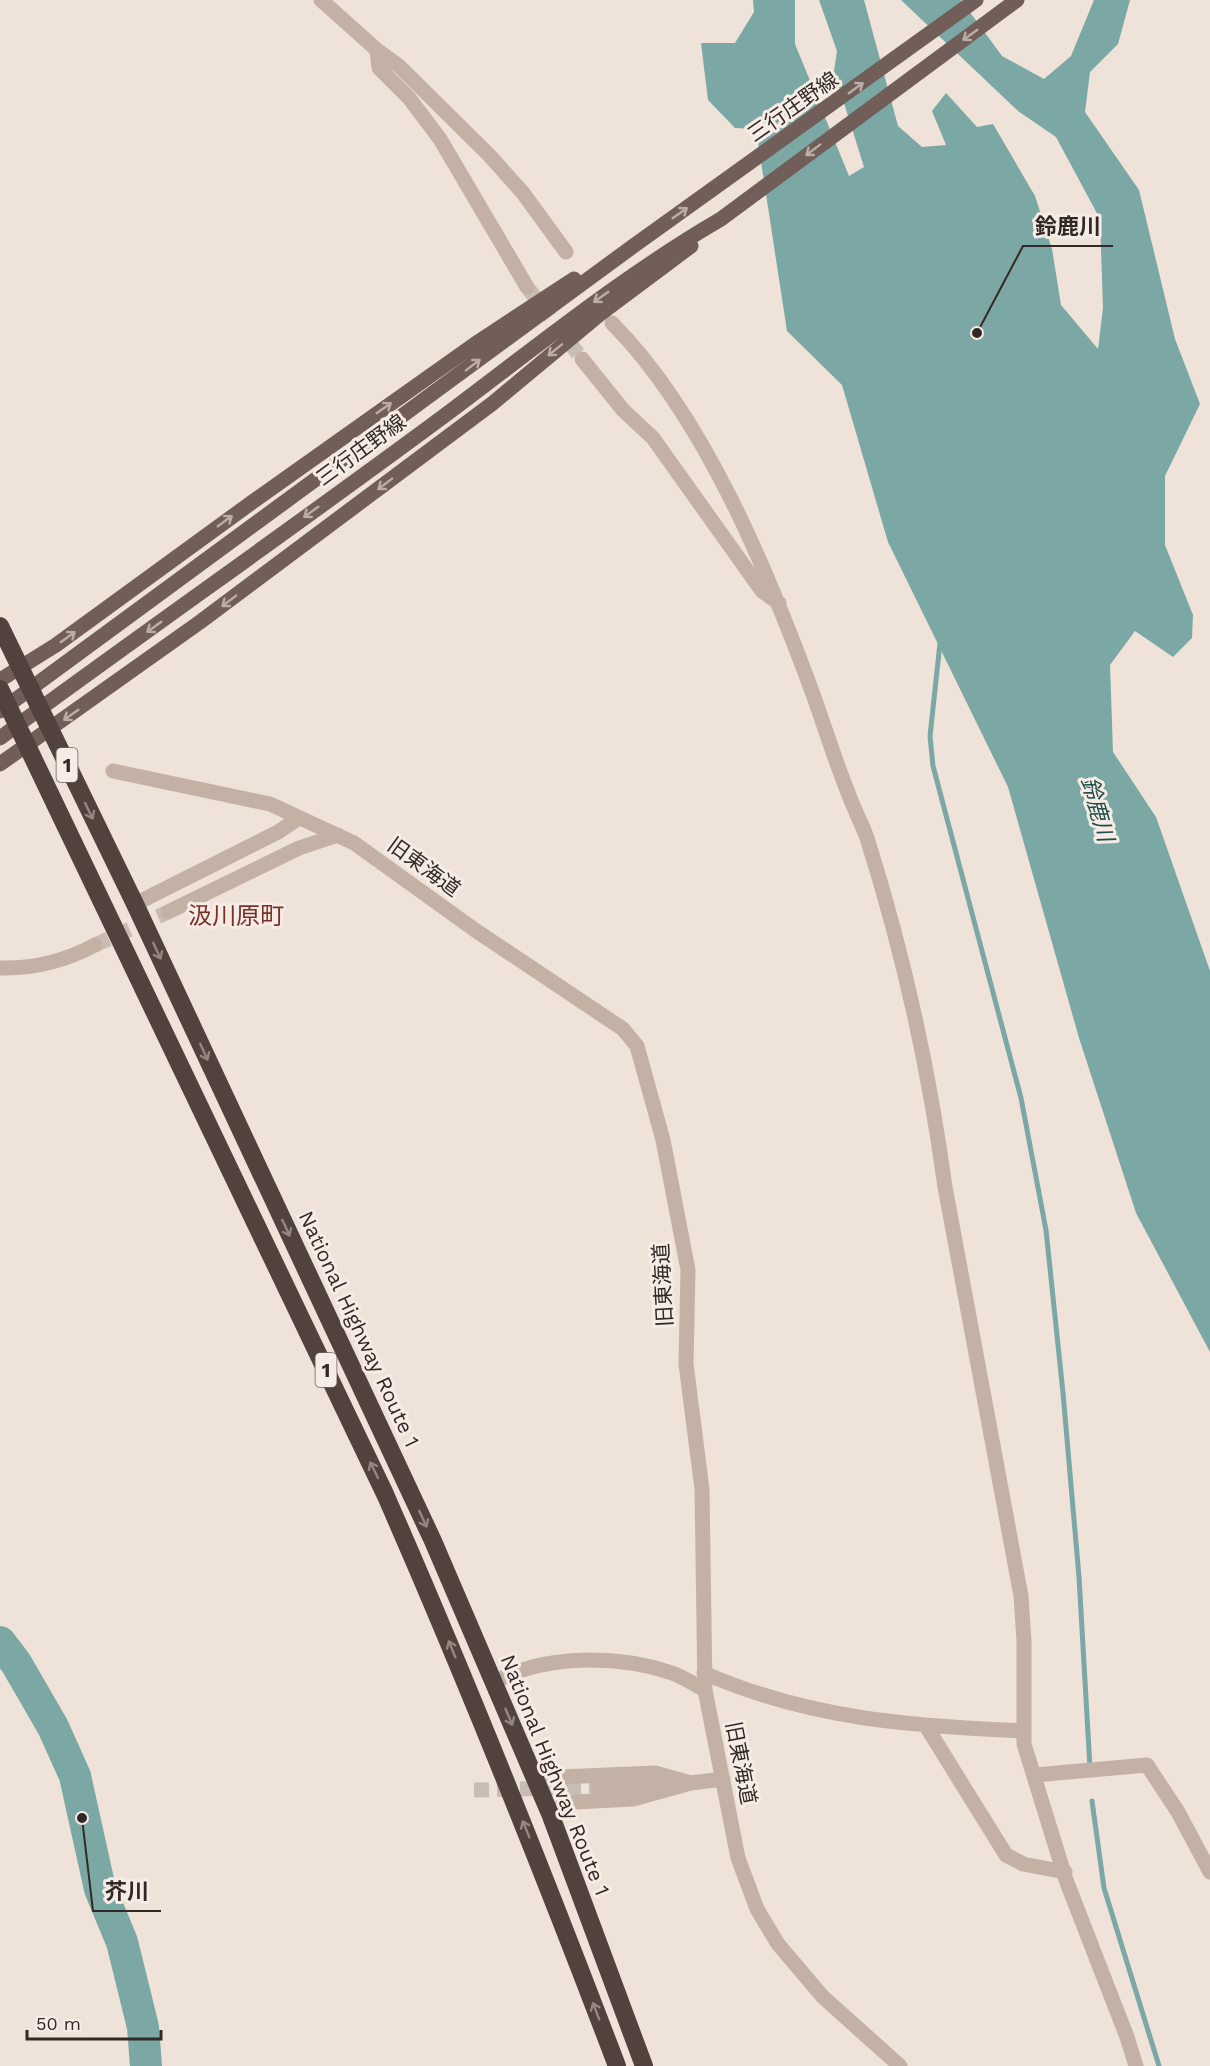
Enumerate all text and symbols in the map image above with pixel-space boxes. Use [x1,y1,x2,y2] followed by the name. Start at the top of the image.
[962,28,978,41] one-way arrow
[743,66,843,147] street label: 三行庄野線
[848,82,864,94] one-way arrow
[805,144,821,157] one-way arrow
[1023,206,1113,246] callout: 鈴鹿川
[671,207,687,219] one-way arrow
[1035,214,1101,239] text: 鈴鹿川
[593,291,609,303] one-way arrow
[547,344,563,357] one-way arrow
[465,359,481,371] one-way arrow
[376,402,392,414] one-way arrow
[311,409,411,491] street label: 三行庄野線
[378,478,394,490] one-way arrow
[304,506,320,518] one-way arrow
[217,515,233,528] one-way arrow
[221,594,237,607] one-way arrow
[146,621,162,633] one-way arrow
[60,630,76,643] one-way arrow
[63,709,80,721] one-way arrow
[56,748,78,782] road number: 1
[1076,774,1119,846] water label: 鈴鹿川
[84,801,96,819] one-way arrow
[383,832,466,901] street label: 旧東海道
[188,902,284,930] district label: 汲川原町
[151,942,163,960] one-way arrow
[198,1042,210,1060] one-way arrow
[293,1206,425,1452] street label: National Highway Route 1
[281,1219,293,1237] one-way arrow
[648,1242,677,1328] street label: 旧東海道
[316,1353,336,1387] road number: 1
[367,1462,379,1480] one-way arrow
[417,1510,429,1528] one-way arrow
[446,1640,457,1659] one-way arrow
[496,1651,615,1899] street label: National Highway Route 1
[505,1708,516,1726] one-way arrow
[721,1719,762,1807] street label: 旧東海道
[520,1821,531,1839] one-way arrow
[93,1871,161,1911] callout: 芥川
[105,1879,149,1904] text: 芥川
[590,2002,601,2021] one-way arrow
[27,2003,160,2041] scale bar
[36,2013,81,2034] text: 50 m

